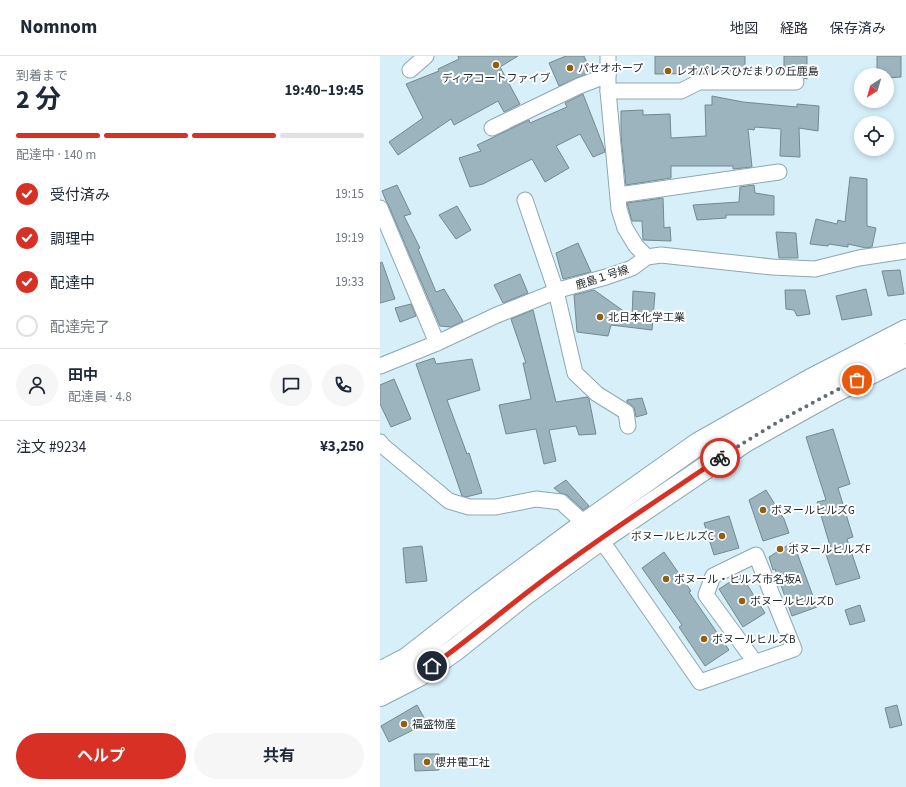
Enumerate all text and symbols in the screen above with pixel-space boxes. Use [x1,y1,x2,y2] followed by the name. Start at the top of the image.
[20,14,97,41] text: Nomnom
[730,19,758,39] text: 地図
[780,19,808,39] text: 経路
[830,19,886,39] text: 保存済み
[491,60,501,70] marker: ディアコートファイブ
[578,61,643,76] place label: パセオホープ
[565,63,575,73] marker: パセオホープ
[676,64,819,79] place label: レオパレスひだまりの丘鹿島
[663,66,673,76] marker: レオパレスひだまりの丘鹿島
[16,67,68,85] text: 到着まで
[854,68,894,108] north arrow
[854,68,894,156] map controls
[441,71,551,86] place label: ディアコートファイブ
[284,80,364,101] text: 19:40–19:45
[16,81,61,118] text: 2 分
[854,116,894,156] button: locate
[16,146,96,164] text: 配達中 · 140 m
[16,183,38,205] icon: check
[50,185,110,206] text: 受付済み
[335,185,364,203] text: 19:15
[16,227,38,249] icon: check
[50,229,95,250] text: 調理中
[335,229,364,247] text: 19:19
[574,262,631,293] street label: 鹿島１号線
[16,271,38,293] icon: check
[50,273,95,294] text: 配達中
[335,273,364,291] text: 19:33
[608,310,685,325] place label: 北日本化学工業
[595,312,605,322] marker: 北日本化学工業
[50,317,110,338] text: 配達完了
[840,363,874,397] pin
[16,364,58,406] button: person
[270,364,312,406] button: chat
[322,364,364,406] button: phone
[68,365,98,386] text: 田中
[846,369,868,391] icon: bag
[68,388,132,406] text: 配達員 · 4.8
[320,436,364,457] text: ¥3,250
[16,437,86,458] text: 注文 #9234
[700,438,740,478] courier
[709,447,731,469] icon: bike
[771,503,855,518] place label: ボヌールヒルズG
[758,505,768,515] marker: ボヌールヒルズG
[631,529,714,544] place label: ボヌールヒルズC
[717,531,727,541] marker: ボヌールヒルズC
[788,542,871,557] place label: ボヌールヒルズF
[775,544,785,554] marker: ボヌールヒルズF
[674,572,801,587] place label: ボヌール・ヒルズ市名坂A
[661,574,671,584] marker: ボヌール・ヒルズ市名坂A
[750,594,834,609] place label: ボヌールヒルズD
[737,596,747,606] marker: ボヌールヒルズD
[712,632,796,647] place label: ボヌールヒルズB
[699,634,709,644] marker: ボヌールヒルズB
[415,649,449,683] pin
[421,655,443,677] icon: home
[412,717,456,732] place label: 福盛物産
[399,719,409,729] marker: 福盛物産
[16,733,186,779] button: ヘルプ
[194,733,364,779] button: 共有
[435,755,490,770] place label: 櫻井電工社
[422,757,432,767] marker: 櫻井電工社

